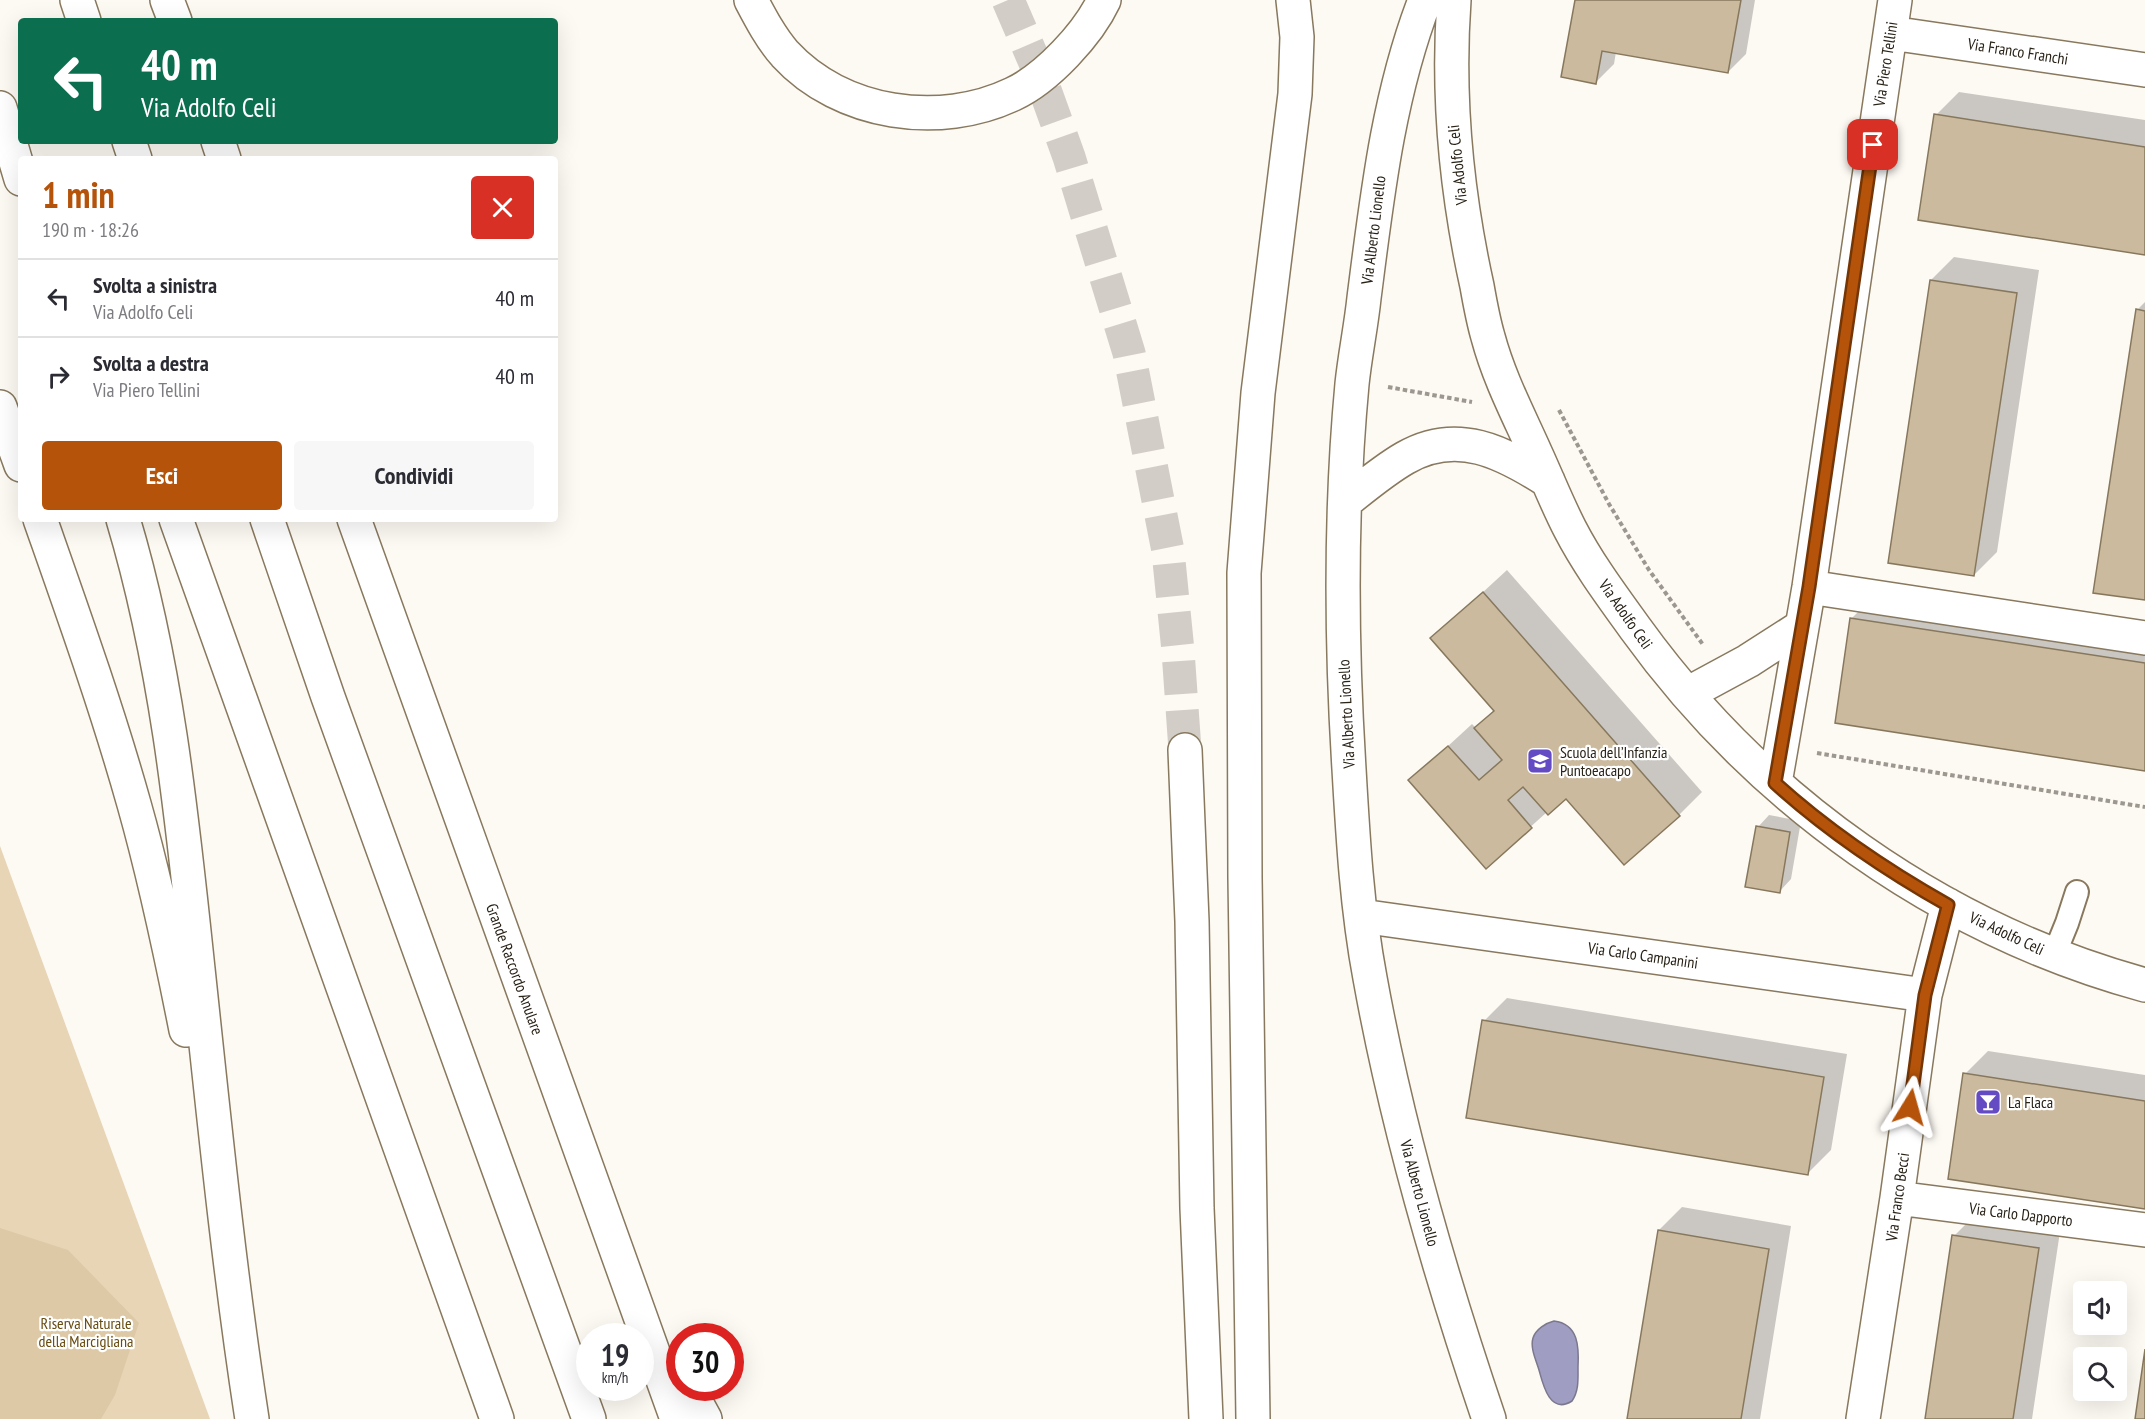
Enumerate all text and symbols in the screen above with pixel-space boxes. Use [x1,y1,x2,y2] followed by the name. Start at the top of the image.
[1868,20,1902,109] street label: Via Piero Tellini
[1965,33,2070,69] street label: Via Franco Franchi
[141,37,218,92] text: 40 m
[42,42,120,120] icon: left
[141,90,277,124] text: Via Adolfo Celi
[1847,119,1898,170] pin
[1443,124,1471,207] street label: Via Adolfo Celi
[1856,128,1889,161] icon: arrive
[42,171,115,218] text: 1 min
[1356,174,1390,287] street label: Via Alberto Lionello
[471,176,534,239] button: close
[42,217,139,243] text: 190 m · 18:26
[93,271,217,299] text: Svolta a sinistra
[42,282,75,315] icon: left
[495,284,534,312] text: 40 m
[93,299,193,325] text: Via Adolfo Celi
[93,349,209,377] text: Svolta a destra
[42,360,75,393] icon: right
[495,362,534,390] text: 40 m
[93,377,200,403] text: Via Piero Tellini
[42,441,282,510] button: Esci
[294,441,534,510] button: Condividi
[1594,575,1657,653] street label: Via Adolfo Celi
[1333,659,1359,770] street label: Via Alberto Lionello
[1560,742,1667,780] place label: Scuola dell’Infanzia Puntoeacapo
[1525,746,1555,776] school or university icon: Scuola dell’Infanzia Puntoeacapo
[482,901,548,1037] street label: Grande Raccordo Anulare
[1965,907,2048,959] street label: Via Adolfo Celi
[1586,937,1699,973] street label: Via Carlo Campanini
[1878,1075,1942,1139] position arrow
[1973,1087,2003,1117] bar icon: La Flaca
[2008,1092,2053,1112] place label: La Flaca
[1396,1137,1444,1249] street label: Via Alberto Lionello
[1881,1151,1913,1244] street label: Via Franco Becci
[1967,1198,2074,1230] street label: Via Carlo Dapporto
[2073,1281,2127,1401] map controls
[2073,1281,2127,1335] button: sound
[39,1313,133,1351] park label: Riserva Naturale della Marcigliana
[666,1323,744,1401] speed limit sign: 30
[601,1335,629,1374] text: 19
[2073,1347,2127,1401] button: search
[602,1368,628,1387] text: km/h

